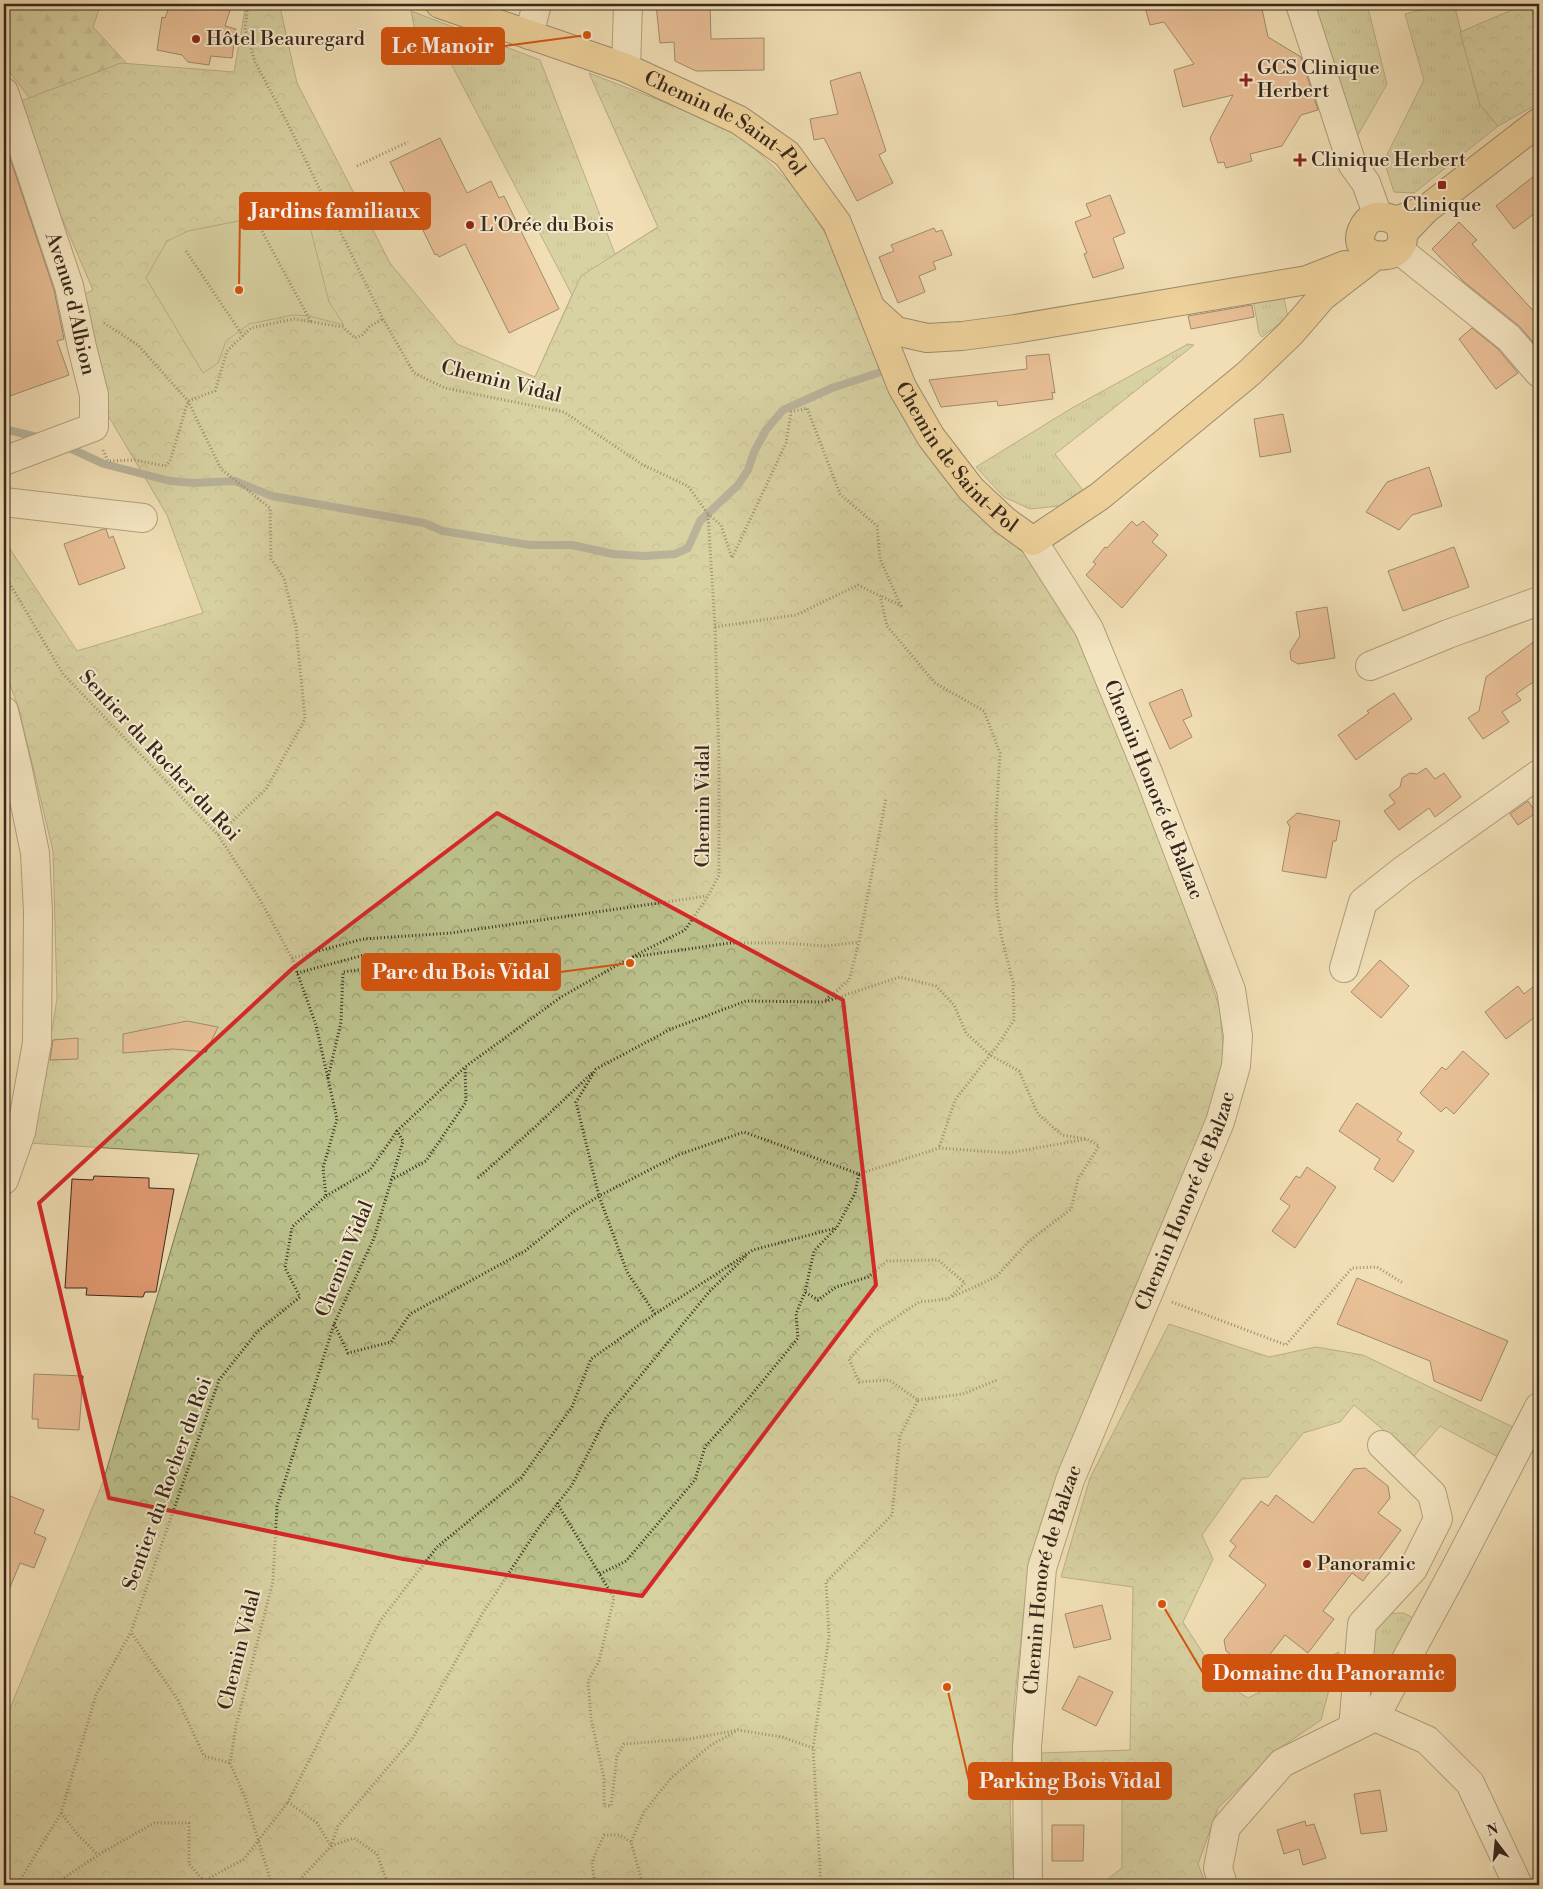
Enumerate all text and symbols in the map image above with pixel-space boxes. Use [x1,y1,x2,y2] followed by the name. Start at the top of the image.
[206,27,365,52] place label: Hôtel Beauregard
[382,28,504,64] callout: Le Manoir
[190,33,202,45] marker: Hôtel Beauregard
[392,34,494,60] text: Le Manoir
[1257,56,1380,104] place label: GCS Clinique Herbert
[640,66,811,181] street label: Chemin de Saint-Pol
[1239,73,1253,87] marker: GCS Clinique Herbert
[1311,148,1466,173] place label: Clinique Herbert
[1293,153,1307,167] marker: Clinique Herbert
[1436,179,1448,191] marker: Clinique
[240,193,430,229] callout: Jardins familiaux
[1403,193,1481,218] place label: Clinique
[247,199,421,225] text: Jardins familiaux
[480,213,614,238] place label: L'Orée du Bois
[464,219,476,231] marker: L'Orée du Bois
[39,228,101,378] street label: Avenue d'Albion
[438,355,564,409] street label: Chemin Vidal
[889,378,1023,538] street label: Chemin de Saint-Pol
[73,665,245,847] street label: Sentier du Rocher du Roi
[1097,677,1209,903] street label: Chemin Honoré de Balzac
[691,744,716,868] street label: Chemin Vidal
[362,954,560,990] callout: Parc du Bois Vidal
[372,960,550,986] text: Parc du Bois Vidal
[1130,1089,1241,1315] street label: Chemin Honoré de Balzac
[310,1197,380,1321] street label: Chemin Vidal
[118,1374,218,1594] street label: Sentier du Rocher du Roi
[1019,1461,1087,1696] street label: Chemin Honoré de Balzac
[1317,1552,1416,1577] place label: Panoramic
[1301,1558,1313,1570] marker: Panoramic
[213,1587,267,1713] street label: Chemin Vidal
[1203,1655,1455,1691] callout: Domaine du Panoramic
[1213,1661,1445,1687] text: Domaine du Panoramic
[969,1763,1171,1799] callout: Parking Bois Vidal
[979,1769,1161,1795] text: Parking Bois Vidal
[1470,1816,1520,1866] north arrow
[1485,1820,1500,1841] text: N

